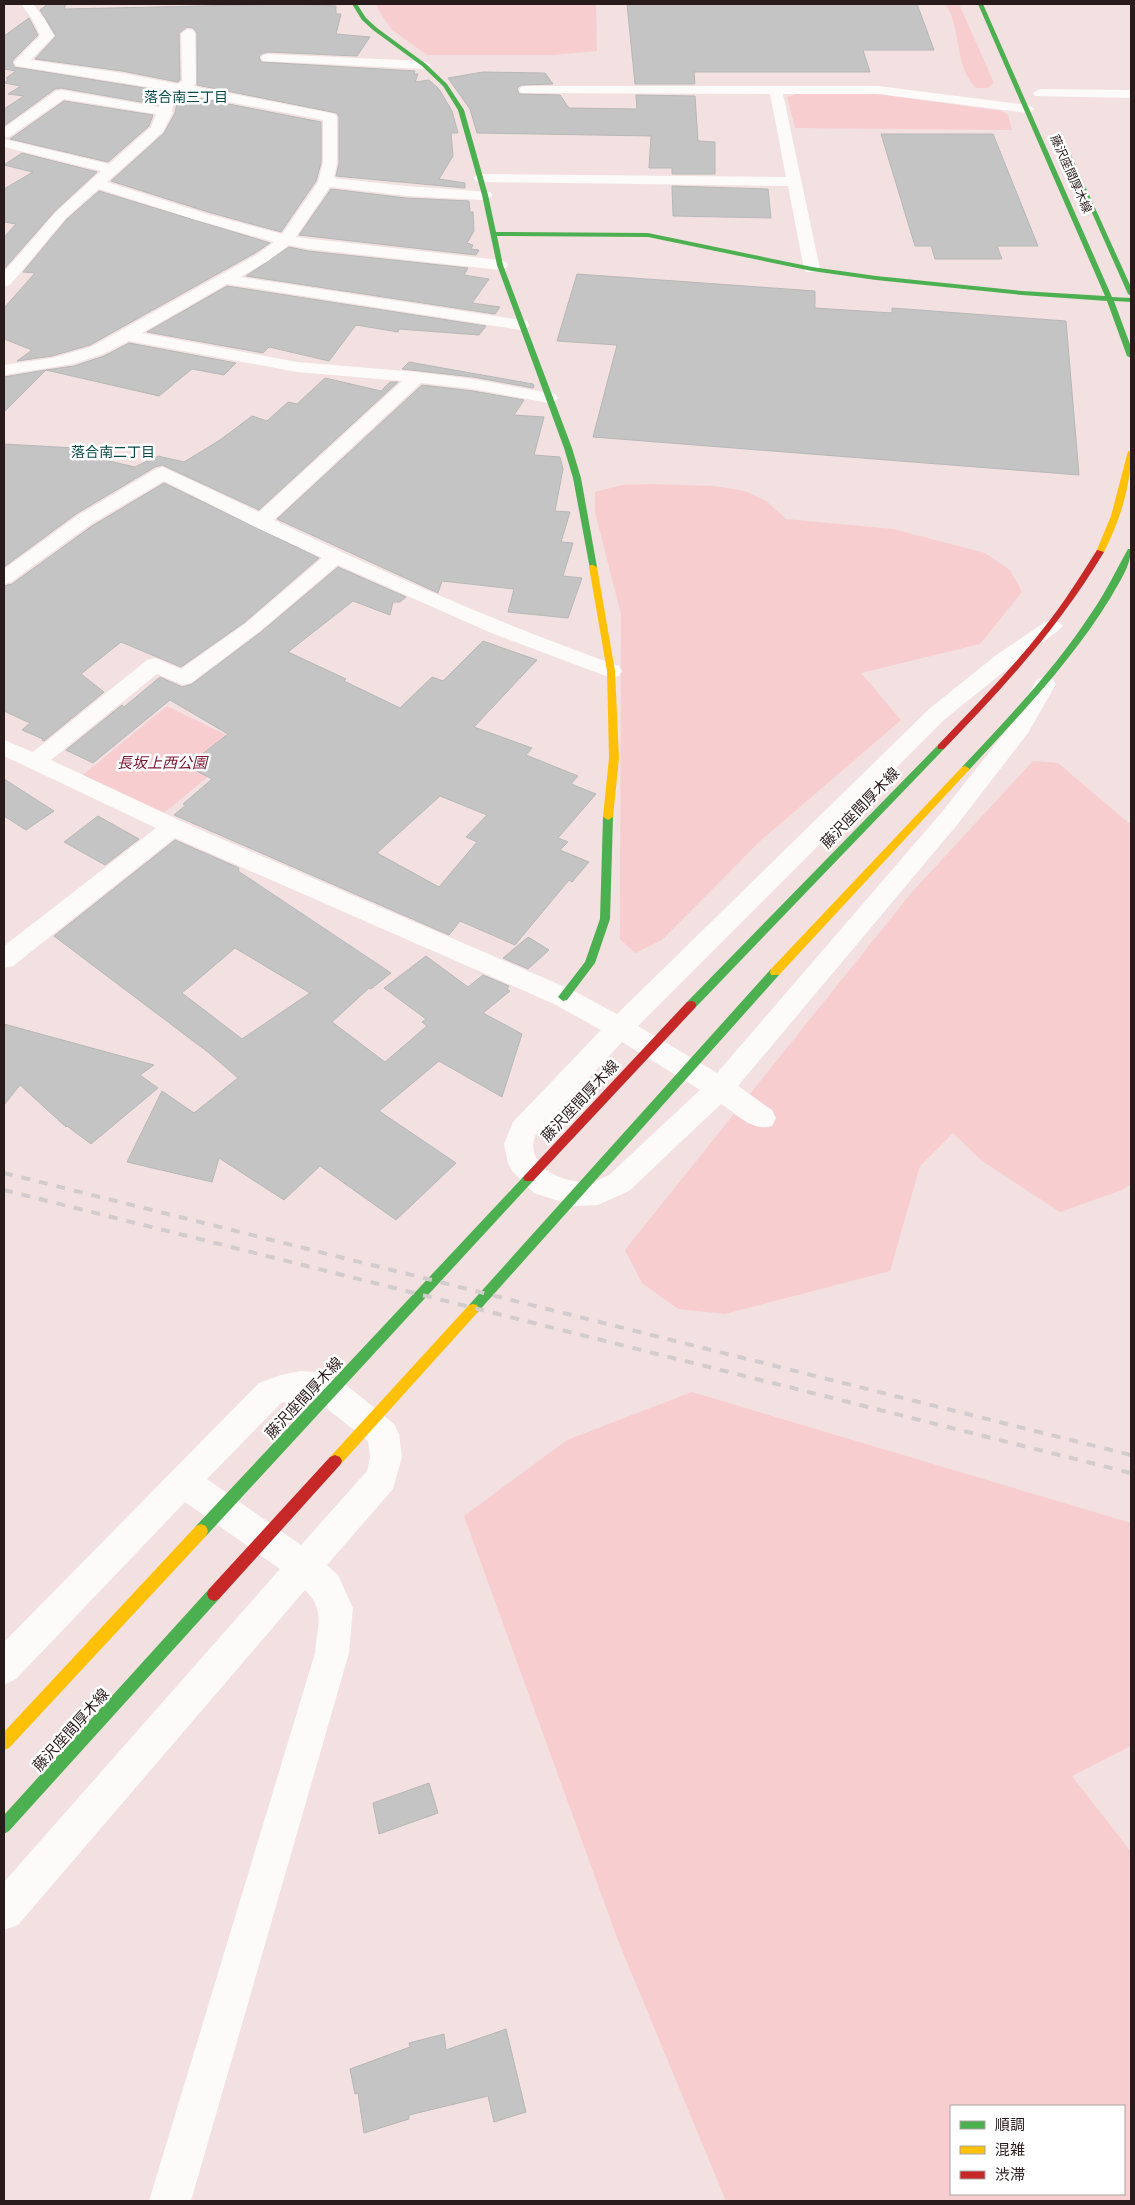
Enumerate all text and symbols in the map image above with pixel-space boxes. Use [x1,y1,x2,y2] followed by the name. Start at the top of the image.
[144,86,228,106] district label: 落合南三丁目
[1047,132,1097,216] street label: 藤沢座間厚木線
[71,441,155,461] district label: 落合南二丁目
[117,750,209,773] park label: 長坂上西公園
[814,761,904,853] street label: 藤沢座間厚木線
[535,1054,623,1146] street label: 藤沢座間厚木線
[259,1351,347,1443] street label: 藤沢座間厚木線
[26,1682,114,1776] street label: 藤沢座間厚木線
[950,2105,1125,2195] legend
[995,2112,1025,2135] text: 順調
[995,2137,1025,2160] text: 混雑
[995,2162,1025,2185] text: 渋滞

